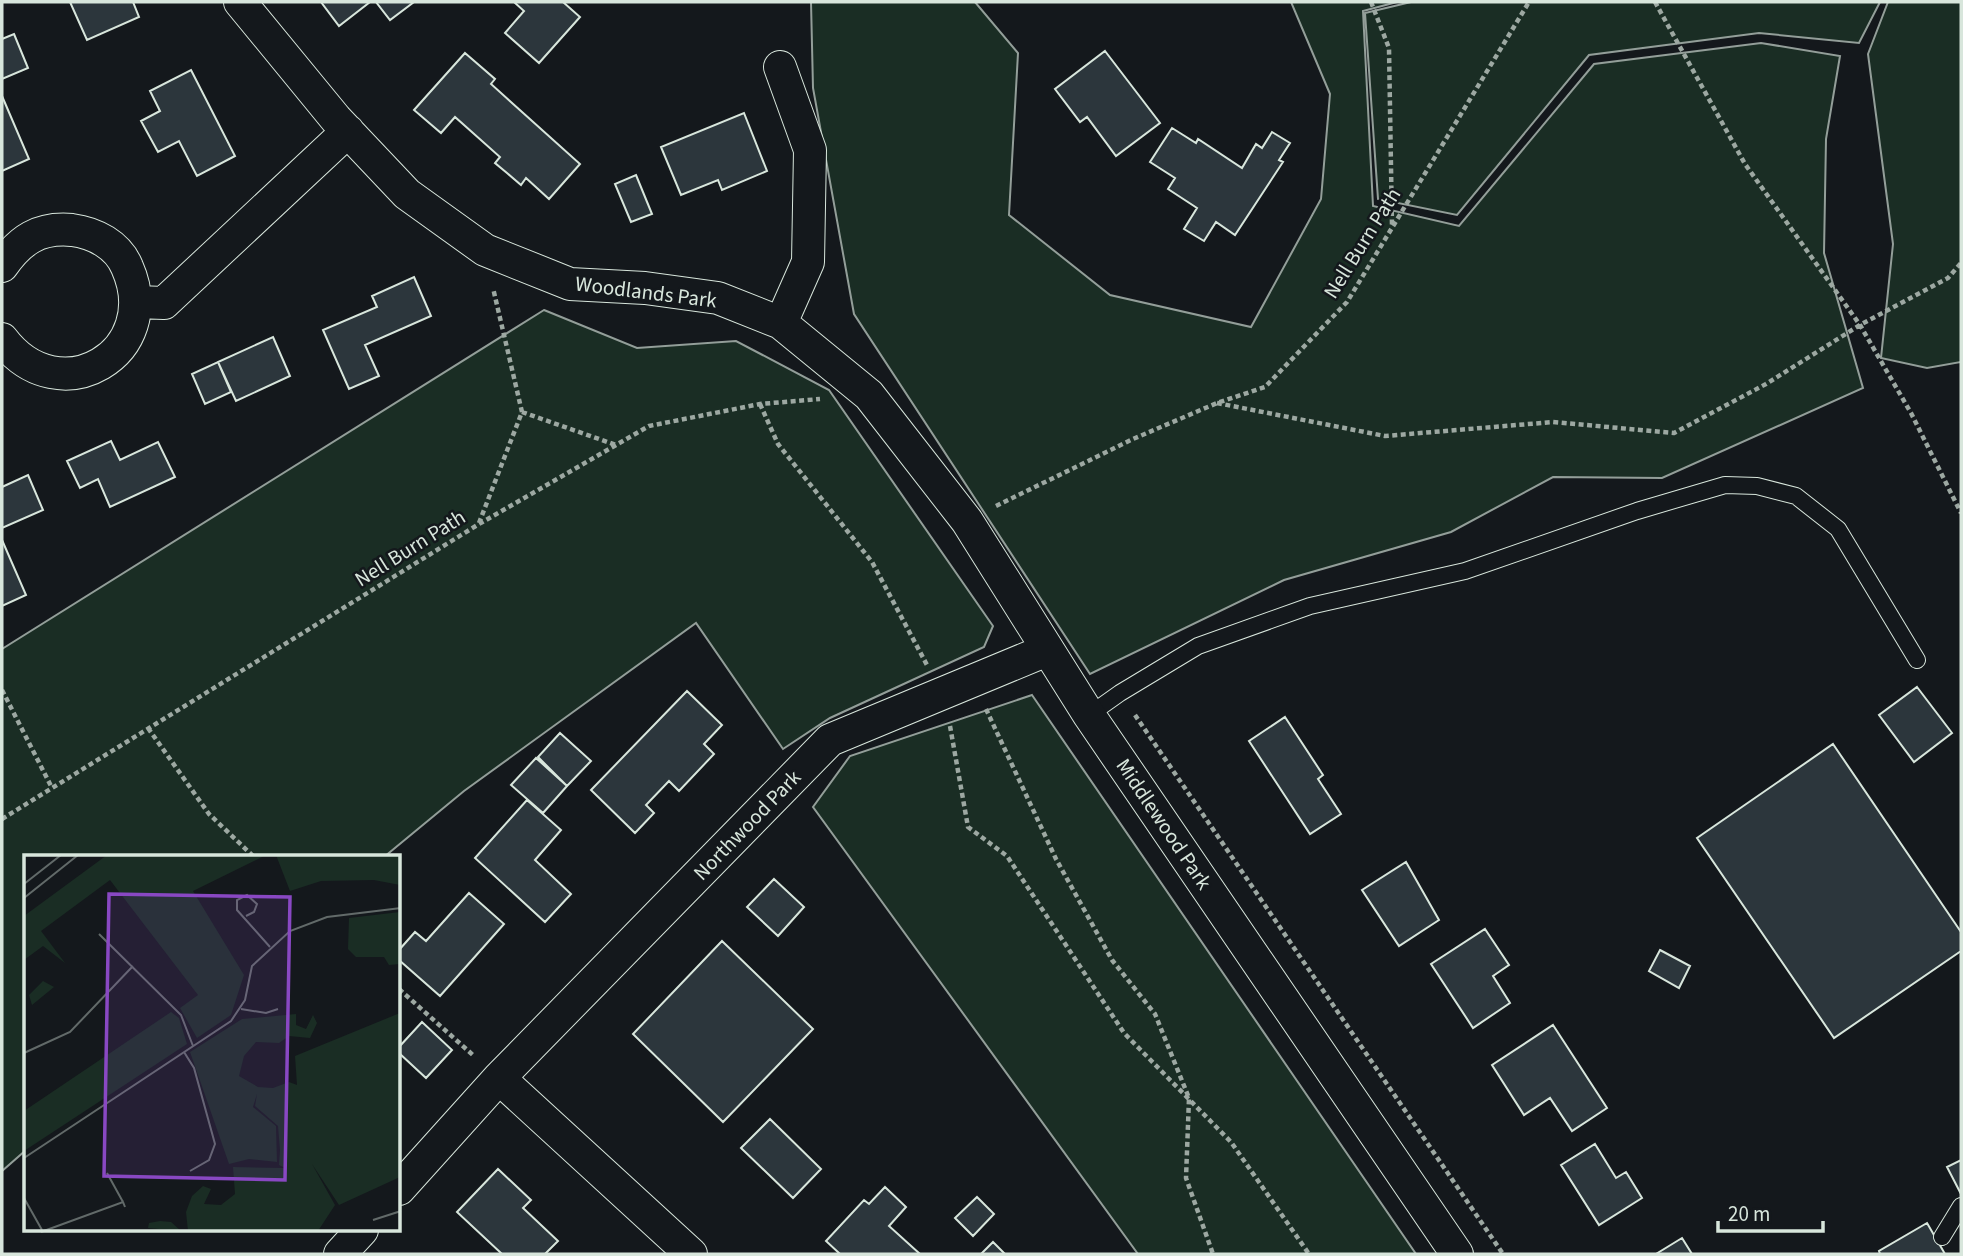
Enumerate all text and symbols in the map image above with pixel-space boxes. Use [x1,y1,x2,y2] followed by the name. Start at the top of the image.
[1316,182,1408,304] street label: Nell Burn Path
[574,268,719,316] street label: Woodlands Park
[349,502,471,594] street label: Nell Burn Path
[1109,752,1219,896] street label: Middlewood Park
[686,762,808,887] street label: Northwood Park
[24,855,401,1232] inset map
[1718,1190,1823,1234] scale bar
[1728,1199,1770,1229] text: 20 m

